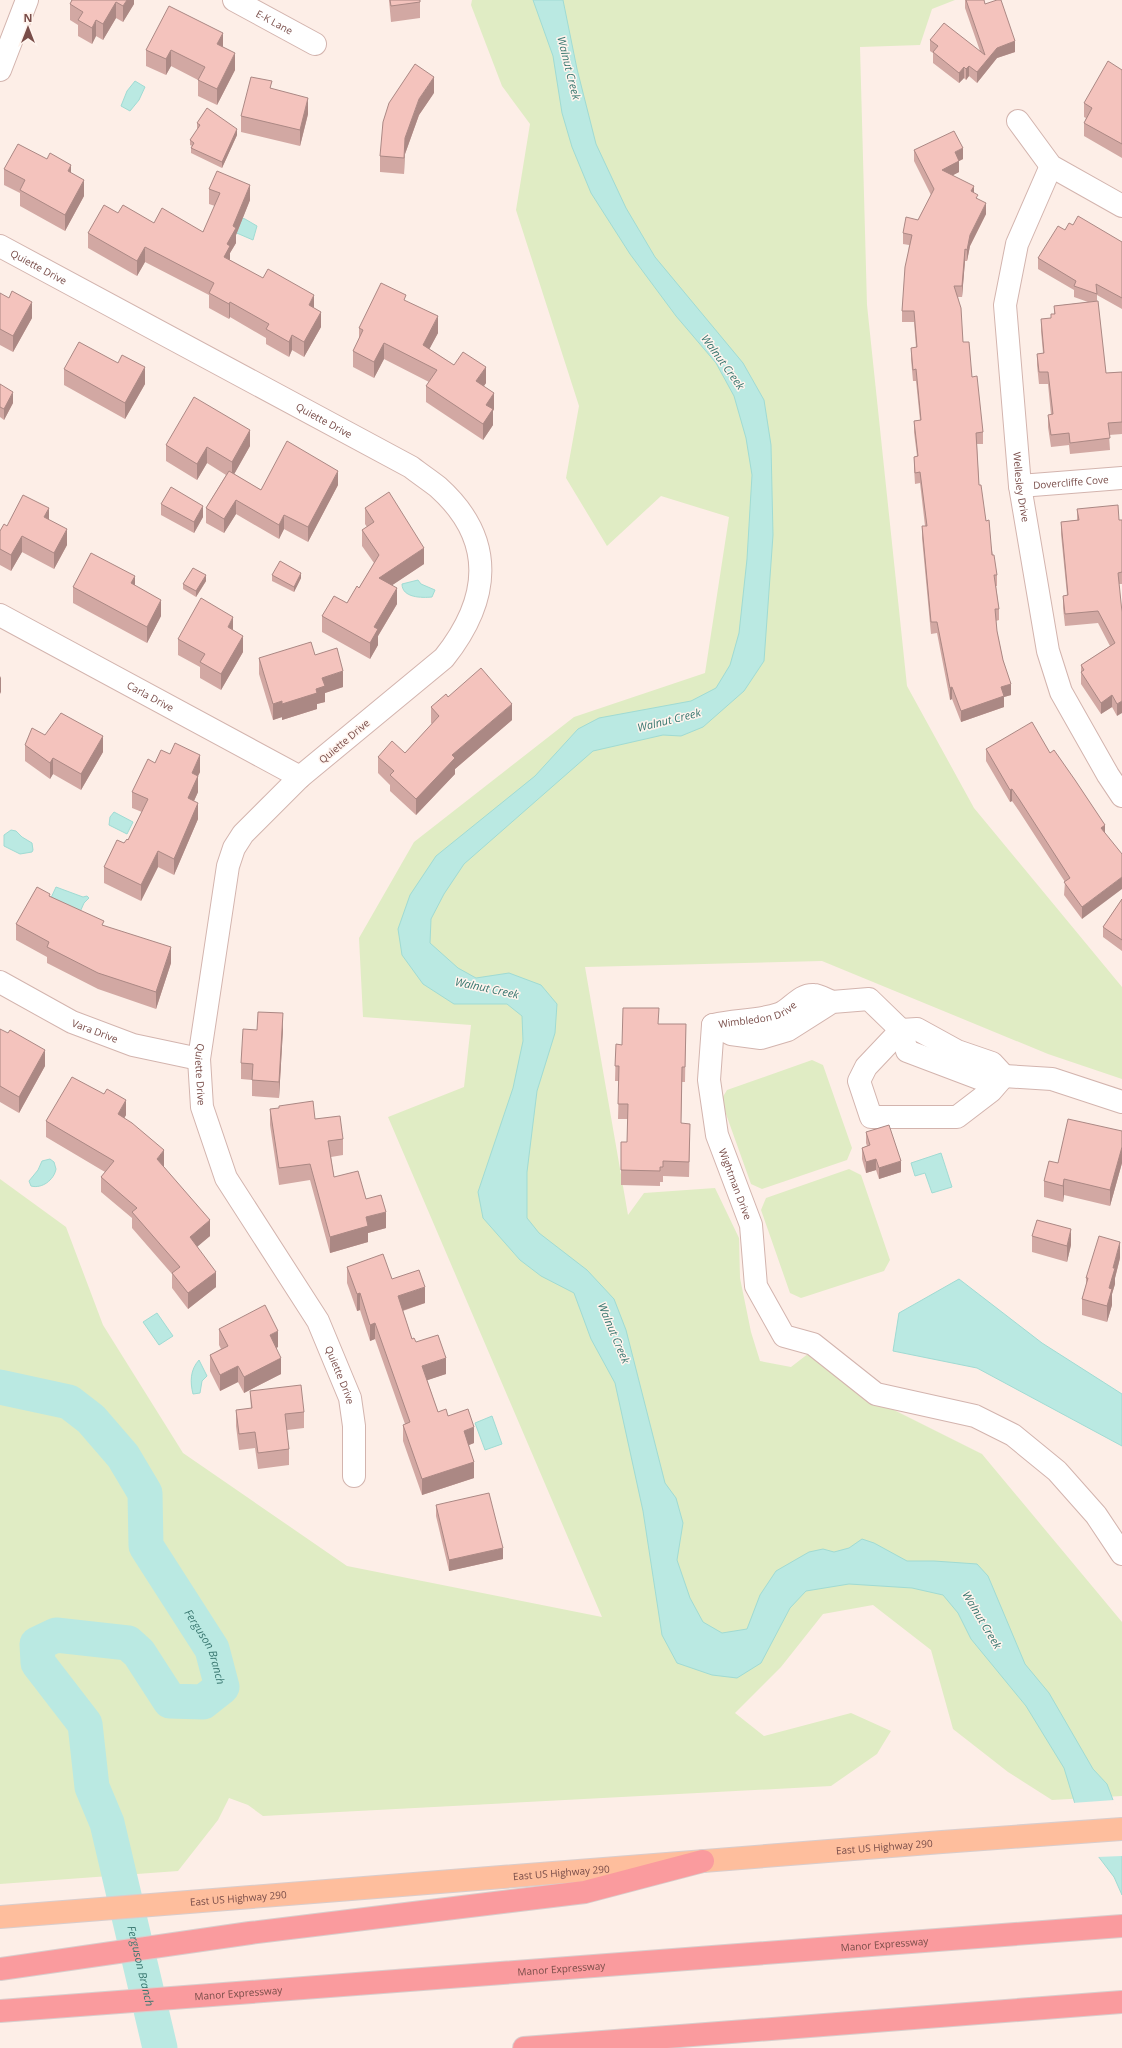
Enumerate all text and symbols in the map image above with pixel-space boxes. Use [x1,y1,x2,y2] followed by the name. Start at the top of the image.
[253,6,296,38] street label: E-K Lane
[8,8,48,48] north arrow
[24,10,32,25] text: N
[554,35,585,102] water label: Walnut Creek
[8,246,70,288] street label: Quiette Drive
[698,331,749,393] water label: Walnut Creek
[294,399,355,441] street label: Quiette Drive
[1010,451,1033,523] street label: Wellesley Drive
[1033,472,1110,492] street label: Dovercliffe Cove
[125,678,177,715] street label: Carla Drive
[636,704,703,735] water label: Walnut Creek
[316,716,372,766] street label: Quiette Drive
[454,973,521,1002] water label: Walnut Creek
[717,997,800,1031] street label: Wimbledon Drive
[70,1016,120,1046] street label: Vara Drive
[192,1043,209,1106] street label: Quiette Drive
[716,1146,755,1222] street label: Wightman Drive
[595,1300,634,1366] water label: Walnut Creek
[322,1344,358,1405] street label: Quiette Drive
[959,1588,1006,1652] water label: Walnut Creek
[181,1606,229,1686] water label: Ferguson Branch
[835,1836,933,1857] street label: East US Highway 290
[512,1861,610,1883] street label: East US Highway 290
[189,1887,287,1909] street label: East US Highway 290
[124,1924,158,2008] water label: Ferguson Branch
[840,1934,930,1954] street label: Manor Expressway
[517,1958,607,1979] street label: Manor Expressway
[194,1983,284,2003] street label: Manor Expressway

